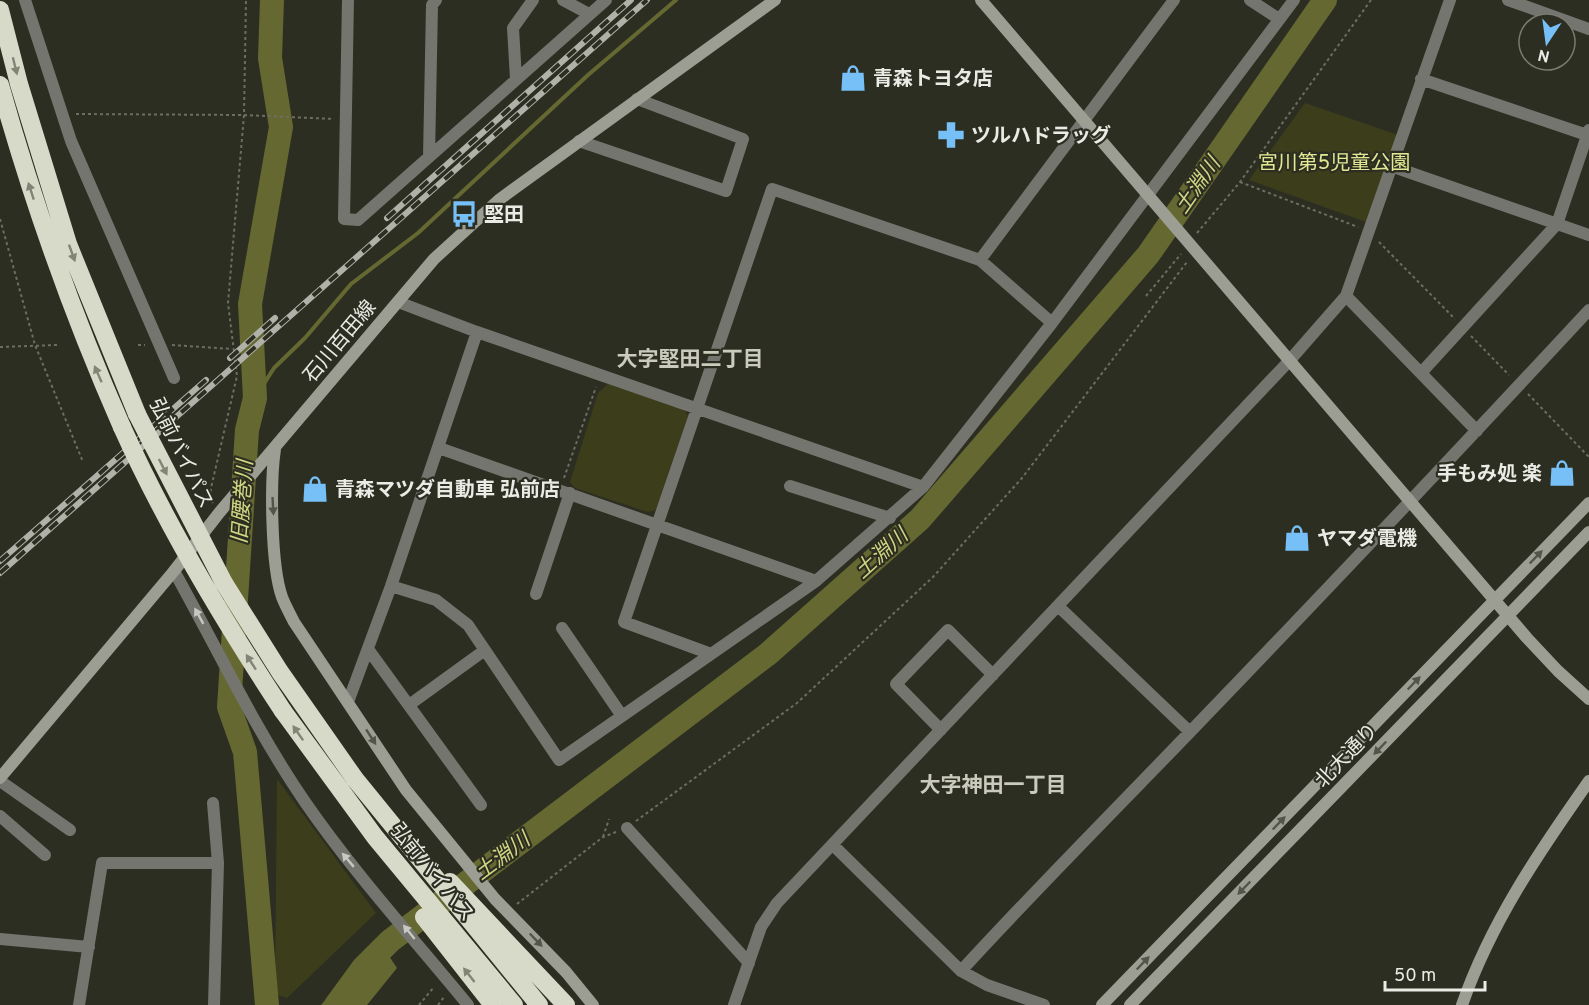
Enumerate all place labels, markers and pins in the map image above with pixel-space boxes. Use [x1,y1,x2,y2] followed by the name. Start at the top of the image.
[838,63,868,93] shop icon: 青森トヨタ店
[873,67,993,93] place label: 青森トヨタ店
[936,120,966,150] pharmacy icon: ツルハドラッグ
[971,124,1111,150] place label: ツルハドラッグ
[449,199,479,229] bus stop icon: 堅田
[484,203,524,229] place label: 堅田
[1547,458,1577,488] shop icon: 手もみ処 楽
[1437,462,1542,488] place label: 手もみ処 楽
[300,474,330,504] shop icon: 青森マツダ自動車 弘前店
[335,478,560,504] place label: 青森マツダ自動車 弘前店
[1282,523,1312,553] shop icon: ヤマダ電機
[1317,527,1417,553] place label: ヤマダ電機

